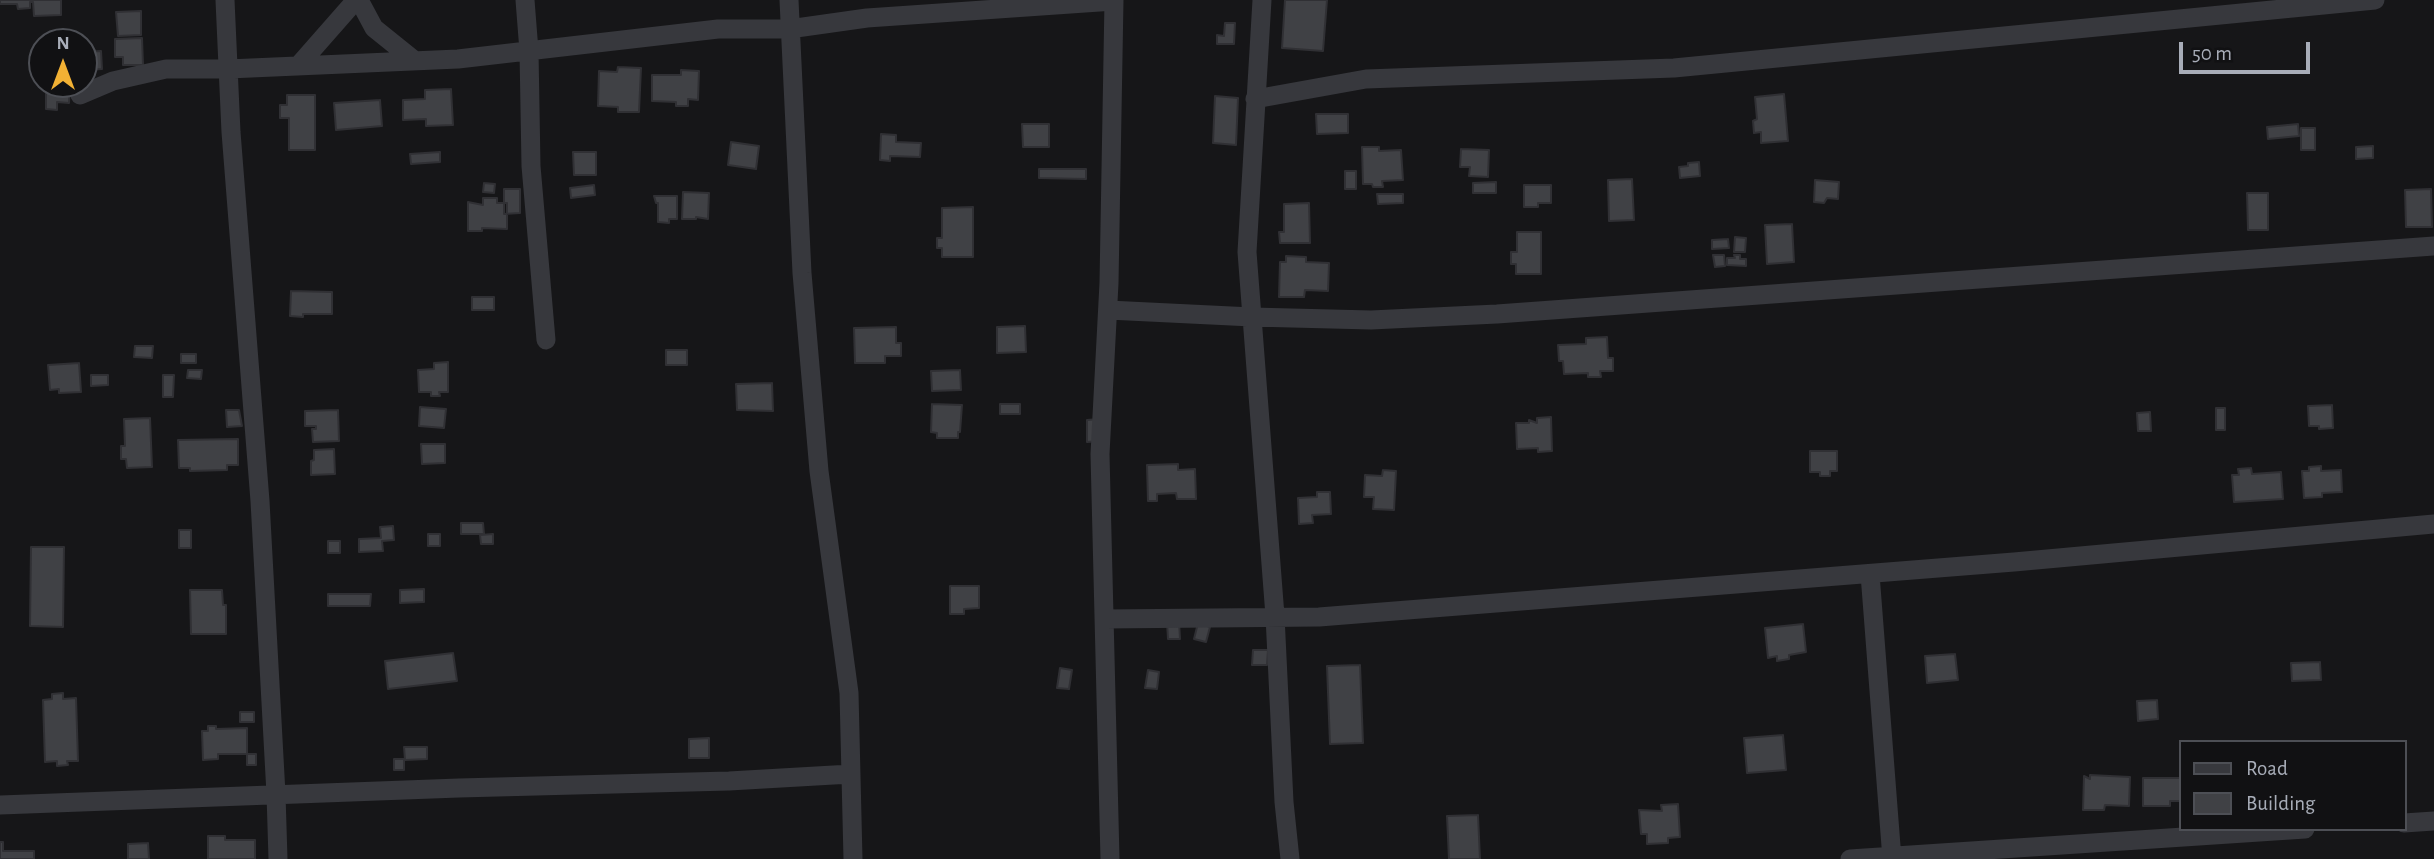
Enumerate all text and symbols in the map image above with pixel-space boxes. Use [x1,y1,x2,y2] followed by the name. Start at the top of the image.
[28,28,98,98] north arrow
[2182,28,2313,72] scale bar
[56,34,70,53] text: N
[2192,43,2232,64] text: 50 m
[2178,740,2406,831] legend
[2246,758,2288,779] text: Road
[2246,793,2315,814] text: Building

